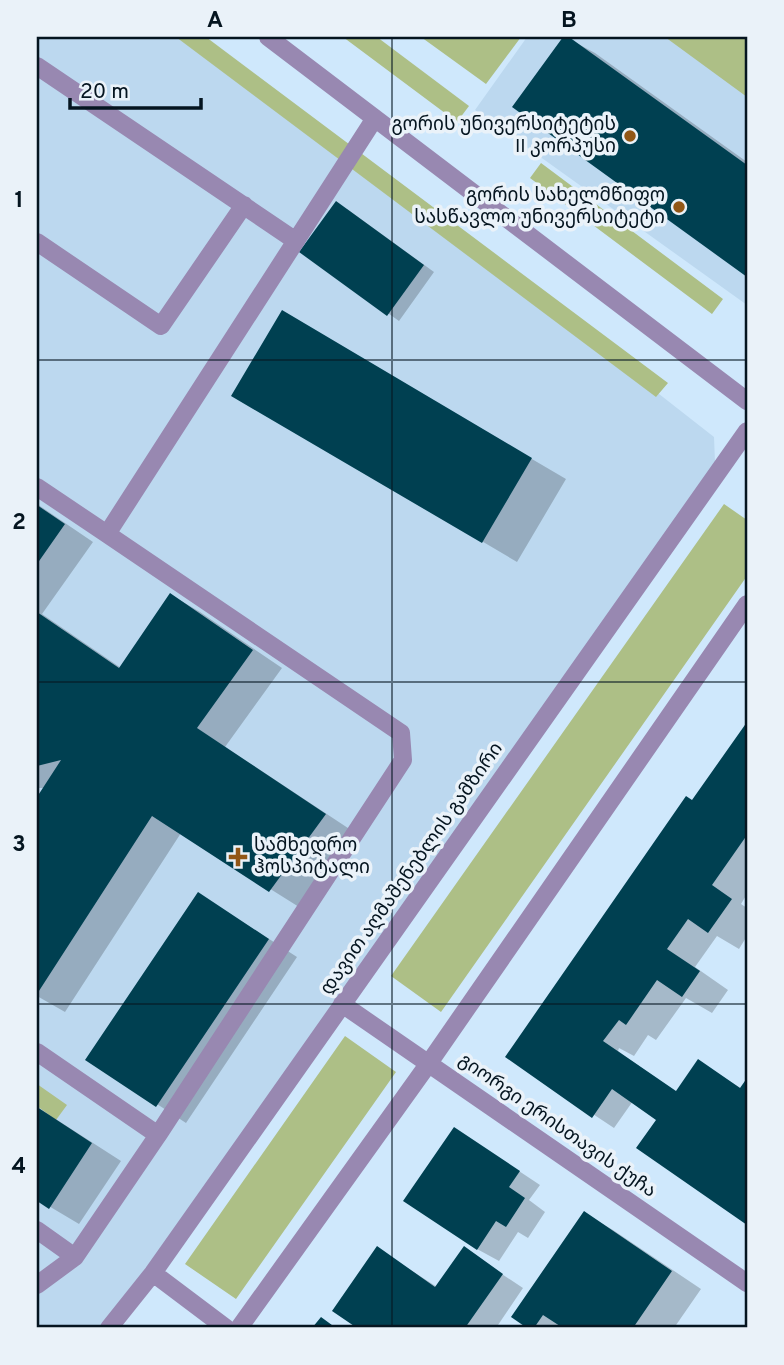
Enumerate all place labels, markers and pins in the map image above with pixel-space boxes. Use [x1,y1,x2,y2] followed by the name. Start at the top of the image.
[392,113,616,159] place label: გორის უნივერსიტეტის II კორპუსი
[622,128,638,144] marker: გორის უნივერსიტეტის II კორპუსი
[414,184,665,230] place label: გორის სახელმწიფო სასწავლო უნივერსიტეტი
[671,199,687,215] marker: გორის სახელმწიფო სასწავლო უნივერსიტეტი
[254,834,370,880] place label: სამხედრო ჰოსპიტალი
[228,847,248,867] marker: სამხედრო ჰოსპიტალი

